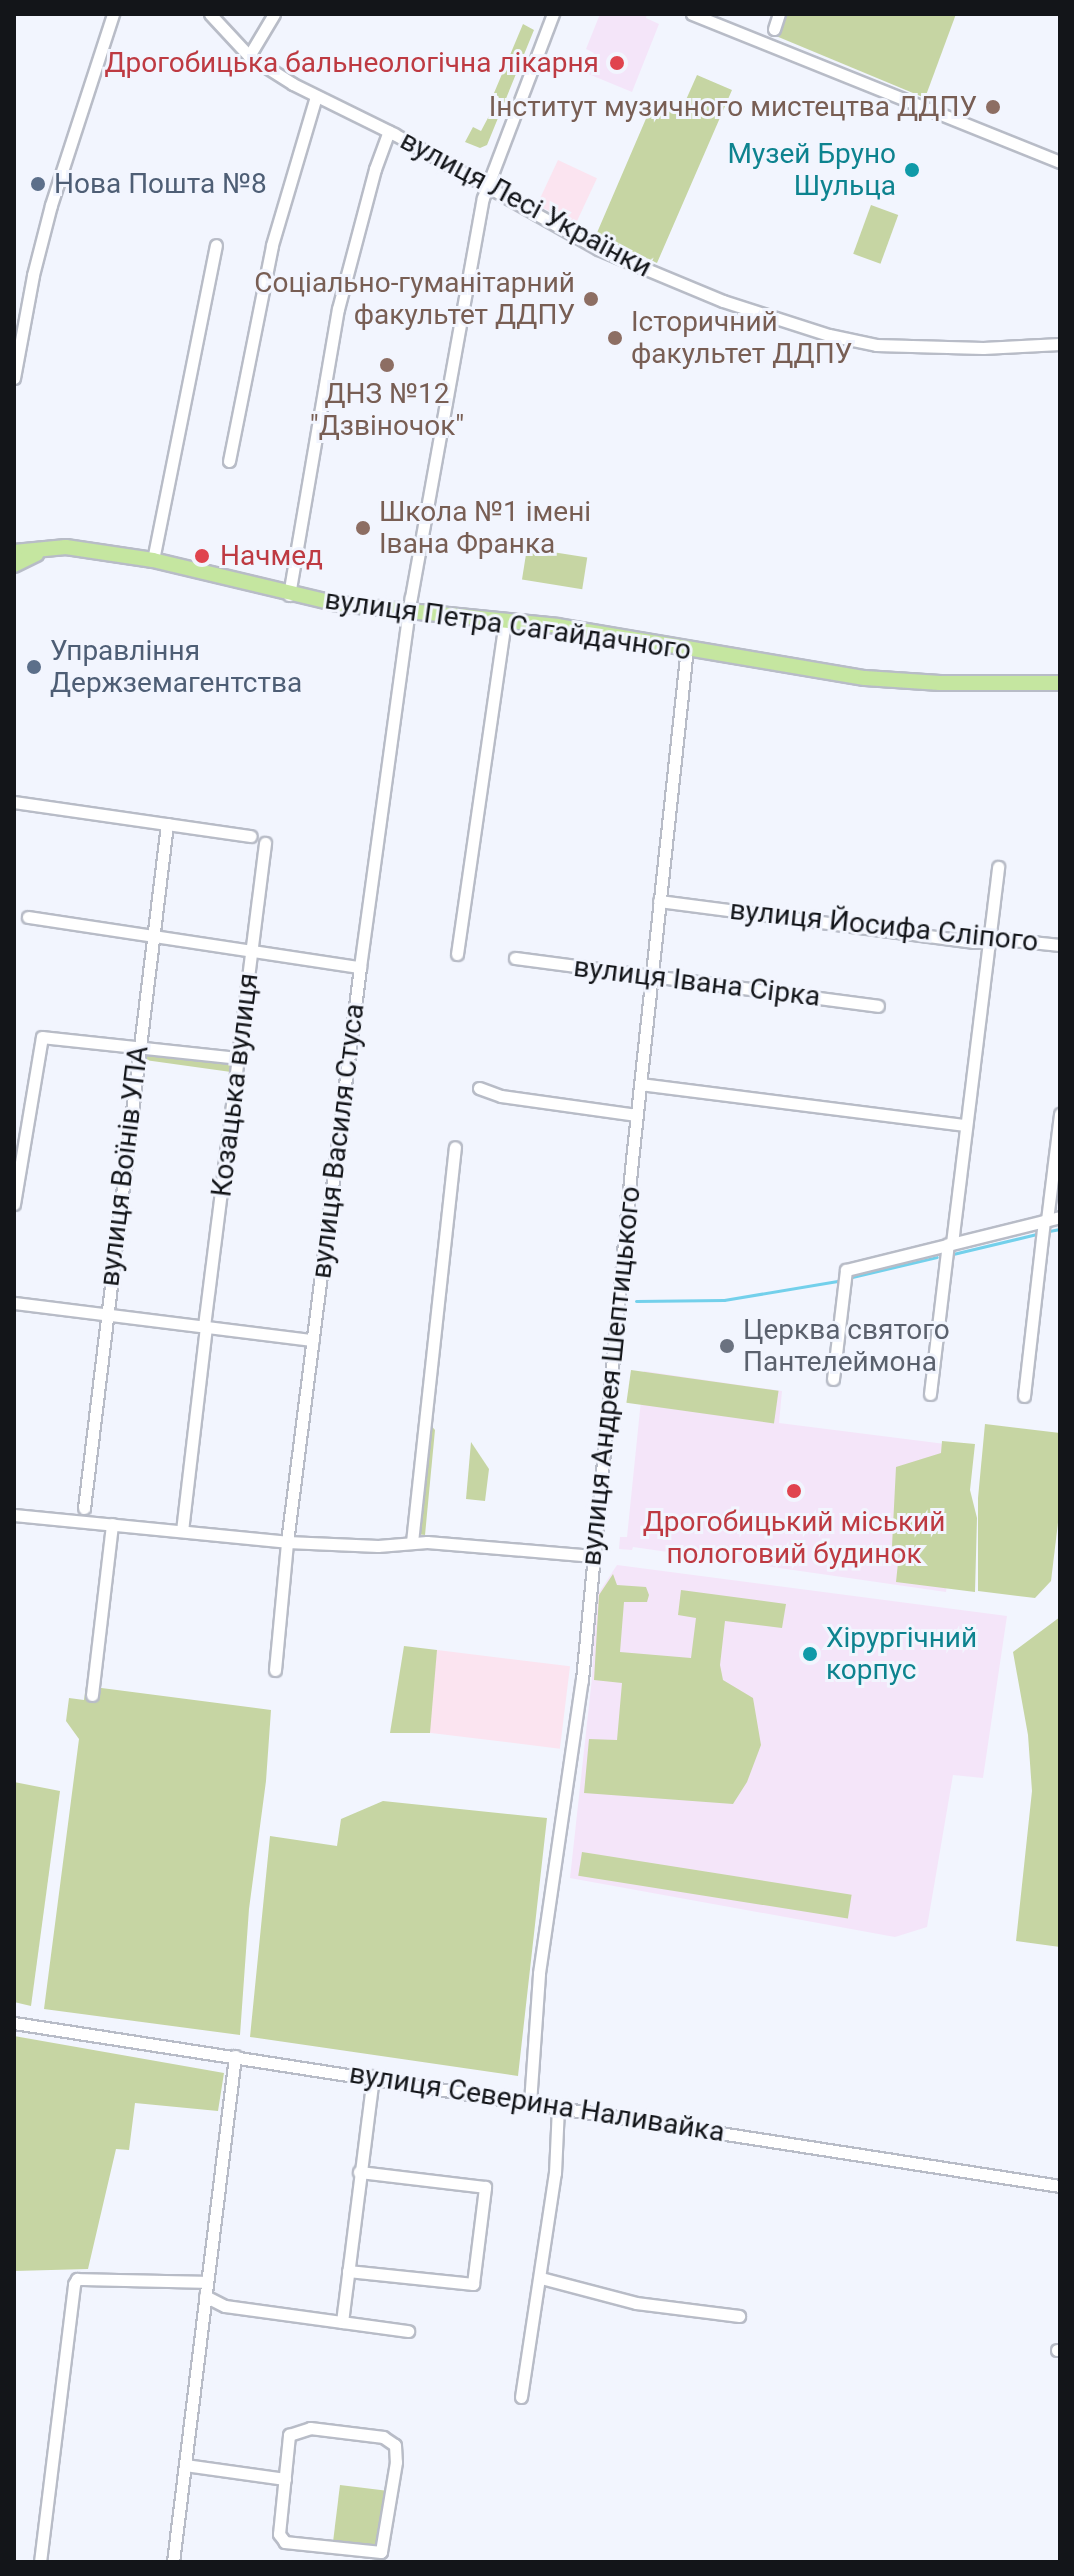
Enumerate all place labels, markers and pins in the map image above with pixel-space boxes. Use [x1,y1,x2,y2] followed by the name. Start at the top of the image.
[105,46,599,80] place label: Дрогобицька бальнеологічна лікарня
[606,52,628,74] marker: Дрогобицька бальнеологічна лікарня
[489,90,977,124] place label: Інститут музичного мистецтва ДДПУ
[984,98,1002,116] marker: Інститут музичного мистецтва ДДПУ
[728,137,896,203] place label: Музей Бруно Шульца
[903,161,921,179] marker: Музей Бруно Шульца
[54,167,267,201] place label: Нова Пошта №8
[29,175,47,193] marker: Нова Пошта №8
[254,266,575,332] place label: Соціально-гуманітарний факультет ДДПУ
[582,290,600,308] marker: Соціально-гуманітарний факультет ДДПУ
[631,305,852,371] place label: Історичний факультет ДДПУ
[606,329,624,347] marker: Історичний факультет ДДПУ
[378,356,396,374] marker: ДНЗ №12 "Дзвіночок"
[310,377,464,443] place label: ДНЗ №12 "Дзвіночок"
[379,495,591,561] place label: Школа №1 імені Івана Франка
[354,519,372,537] marker: Школа №1 імені Івана Франка
[220,539,323,573] place label: Начмед
[191,545,213,567] marker: Начмед
[50,634,302,700] place label: Управління Держземагентства
[25,658,43,676] marker: Управління Держземагентства
[743,1313,950,1379] place label: Церква святого Пантелеймона
[718,1337,736,1355] marker: Церква святого Пантелеймона
[783,1480,805,1502] marker: Дрогобицький міський пологовий будинок
[643,1505,945,1571] place label: Дрогобицький міський пологовий будинок
[826,1621,977,1687] place label: Хірургічний корпус
[801,1645,819,1663] marker: Хірургічний корпус

